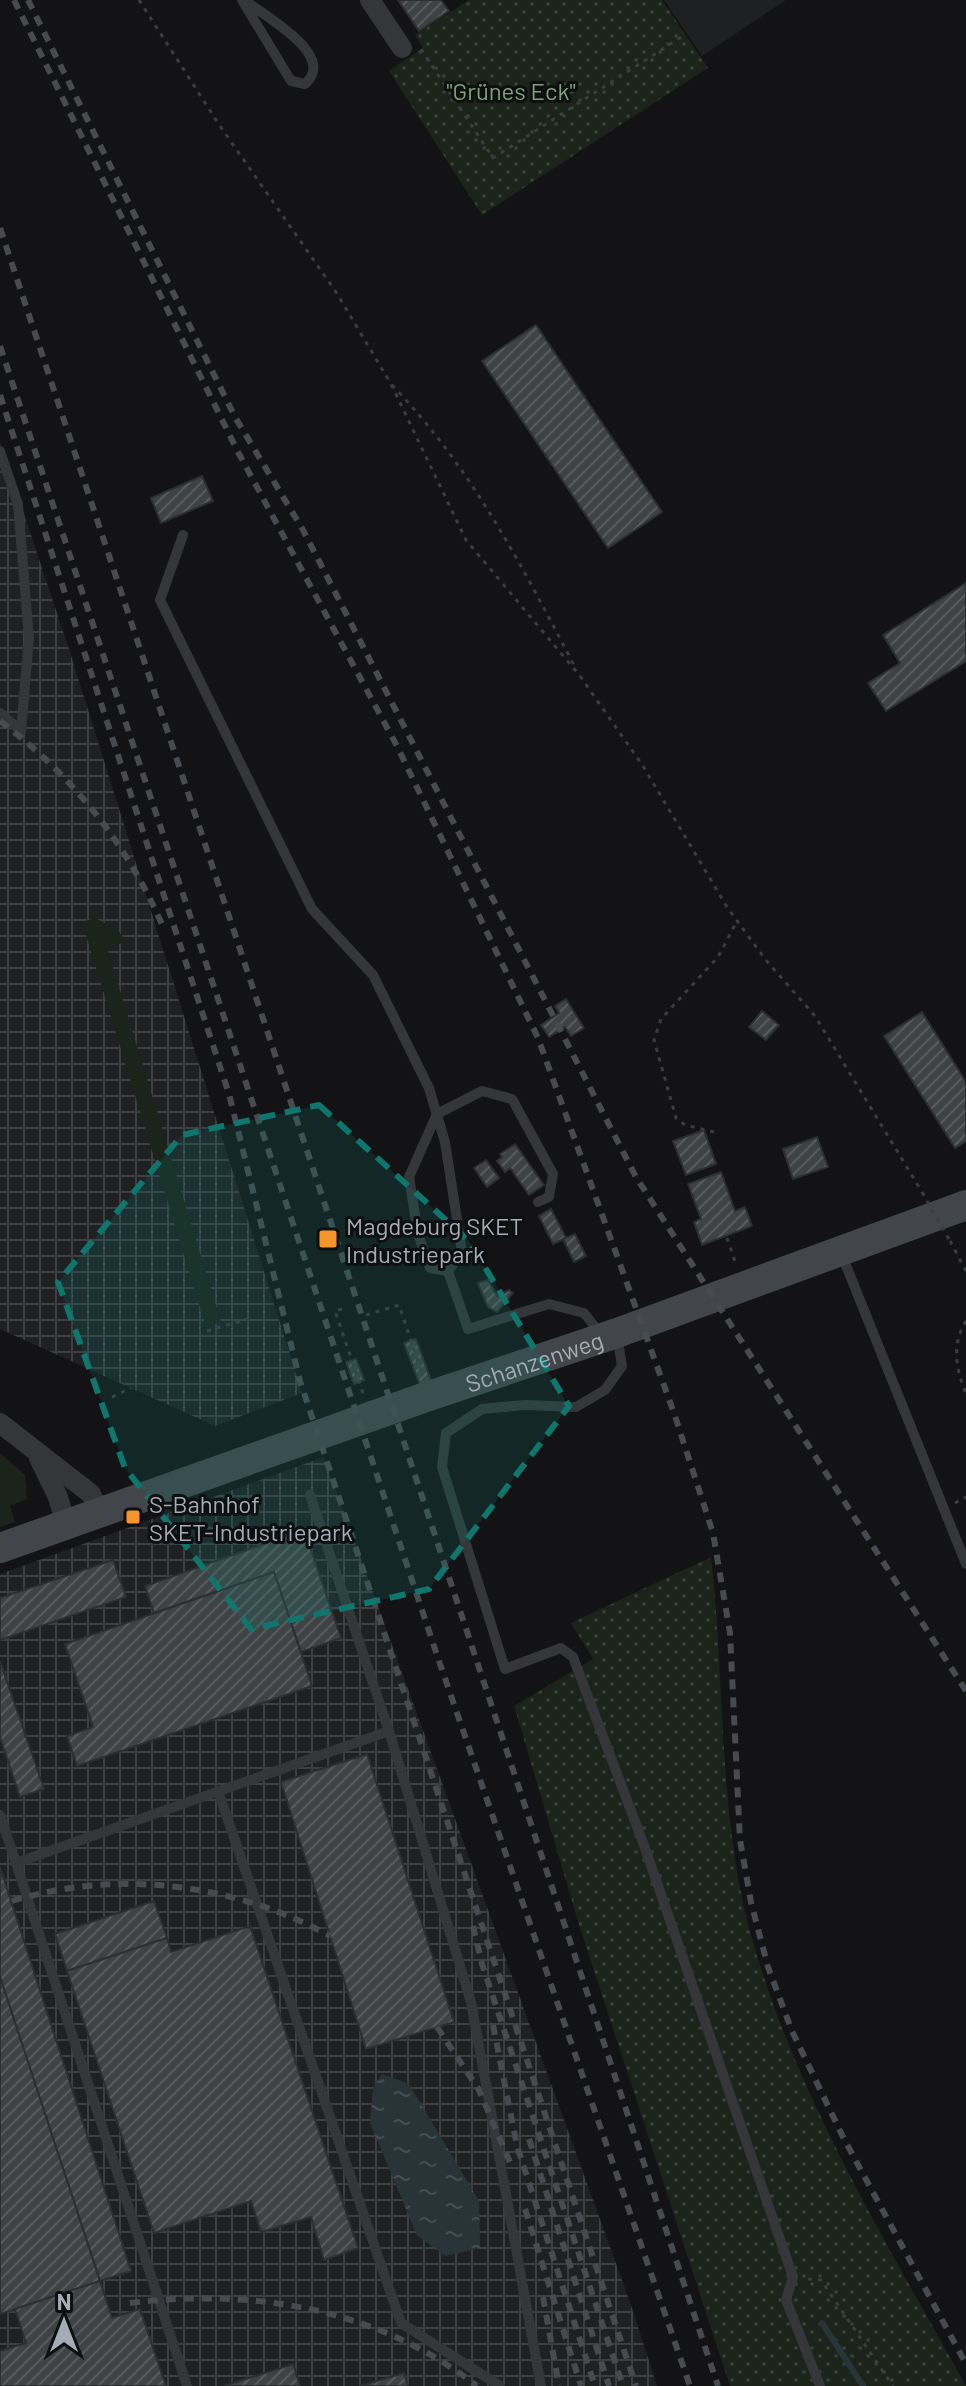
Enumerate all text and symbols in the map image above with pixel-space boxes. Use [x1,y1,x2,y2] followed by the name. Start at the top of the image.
[446,76,576,105] park label: "Grünes Eck"
[346,1211,523,1268] place label: Magdeburg SKET Industriepark
[317,1228,339,1250] marker: Magdeburg SKET Industriepark
[462,1324,607,1397] street label: Schanzenweg
[149,1489,353,1546] place label: S-Bahnhof SKET-Industriepark
[124,1508,142,1526] marker: S-Bahnhof SKET-Industriepark
[24,2282,104,2362] north arrow
[57,2288,71,2314] text: N

